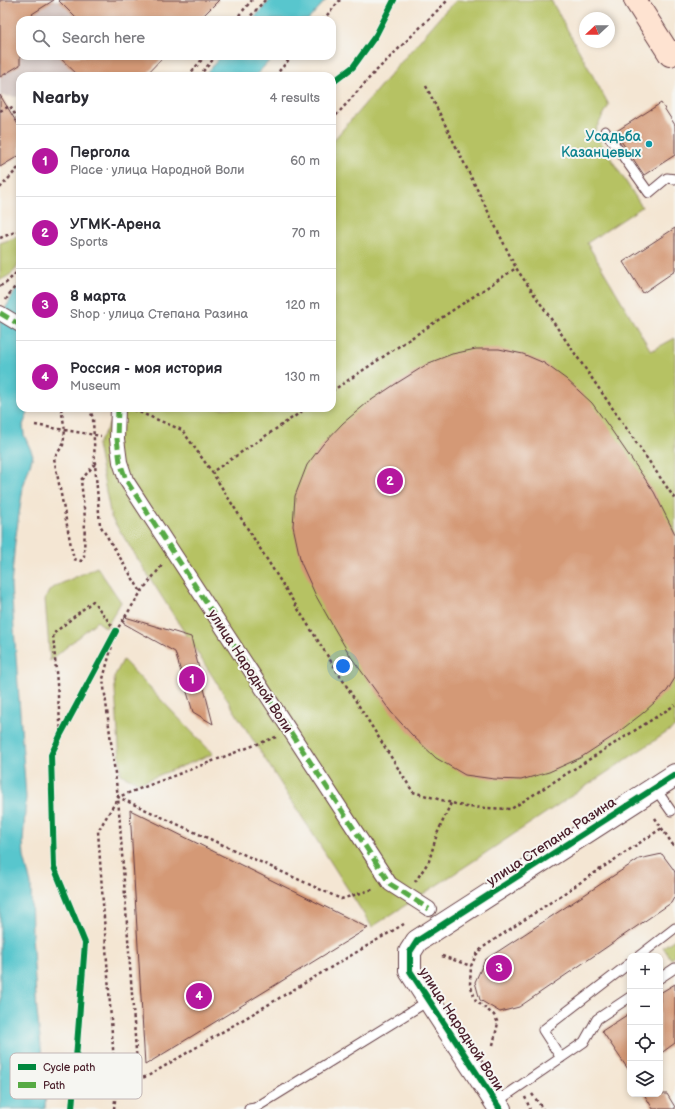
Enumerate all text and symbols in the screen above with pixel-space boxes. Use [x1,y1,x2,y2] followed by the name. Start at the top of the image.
[579,12,615,48] north arrow
[16,16,336,60] search box
[30,27,52,49] icon: search
[62,29,145,48] text: Search here
[32,88,89,108] text: Nearby
[270,90,320,106] text: 4 results
[561,128,642,161] place label: Усадьба Казанцевых
[644,139,654,149] marker: Усадьба Казанцевых
[70,143,130,162] text: Пергола
[42,153,48,169] text: 1
[290,153,320,169] text: 60 m
[70,162,245,178] text: Place · улица Народной Воли
[70,215,161,234] text: УГМК-Арена
[41,225,49,241] text: 2
[292,225,320,241] text: 70 m
[70,234,108,250] text: Sports
[70,287,126,306] text: 8 марта
[41,297,49,313] text: 3
[285,297,320,313] text: 120 m
[70,306,248,322] text: Shop · улица Степана Разина
[70,359,222,378] text: Россия - моя история
[41,369,49,385] text: 4
[285,369,320,385] text: 130 m
[70,378,121,394] text: Museum
[377,466,403,496] pin: 2
[204,607,297,736] street label: улица Народной Воли
[333,656,353,676] your location
[179,664,205,694] pin: 1
[484,793,620,890] street label: улица Степана Разина
[486,953,512,983] pin: 3
[627,953,663,1097] map controls
[627,953,663,989] button: +
[415,965,508,1094] street label: улица Народной Воли
[186,981,212,1011] pin: 4
[627,989,663,1025] button: −
[627,1025,663,1061] button: locate
[10,1053,142,1099] legend
[43,1061,95,1074] text: Cycle path
[627,1061,663,1097] button: layers
[43,1079,65,1092] text: Path

